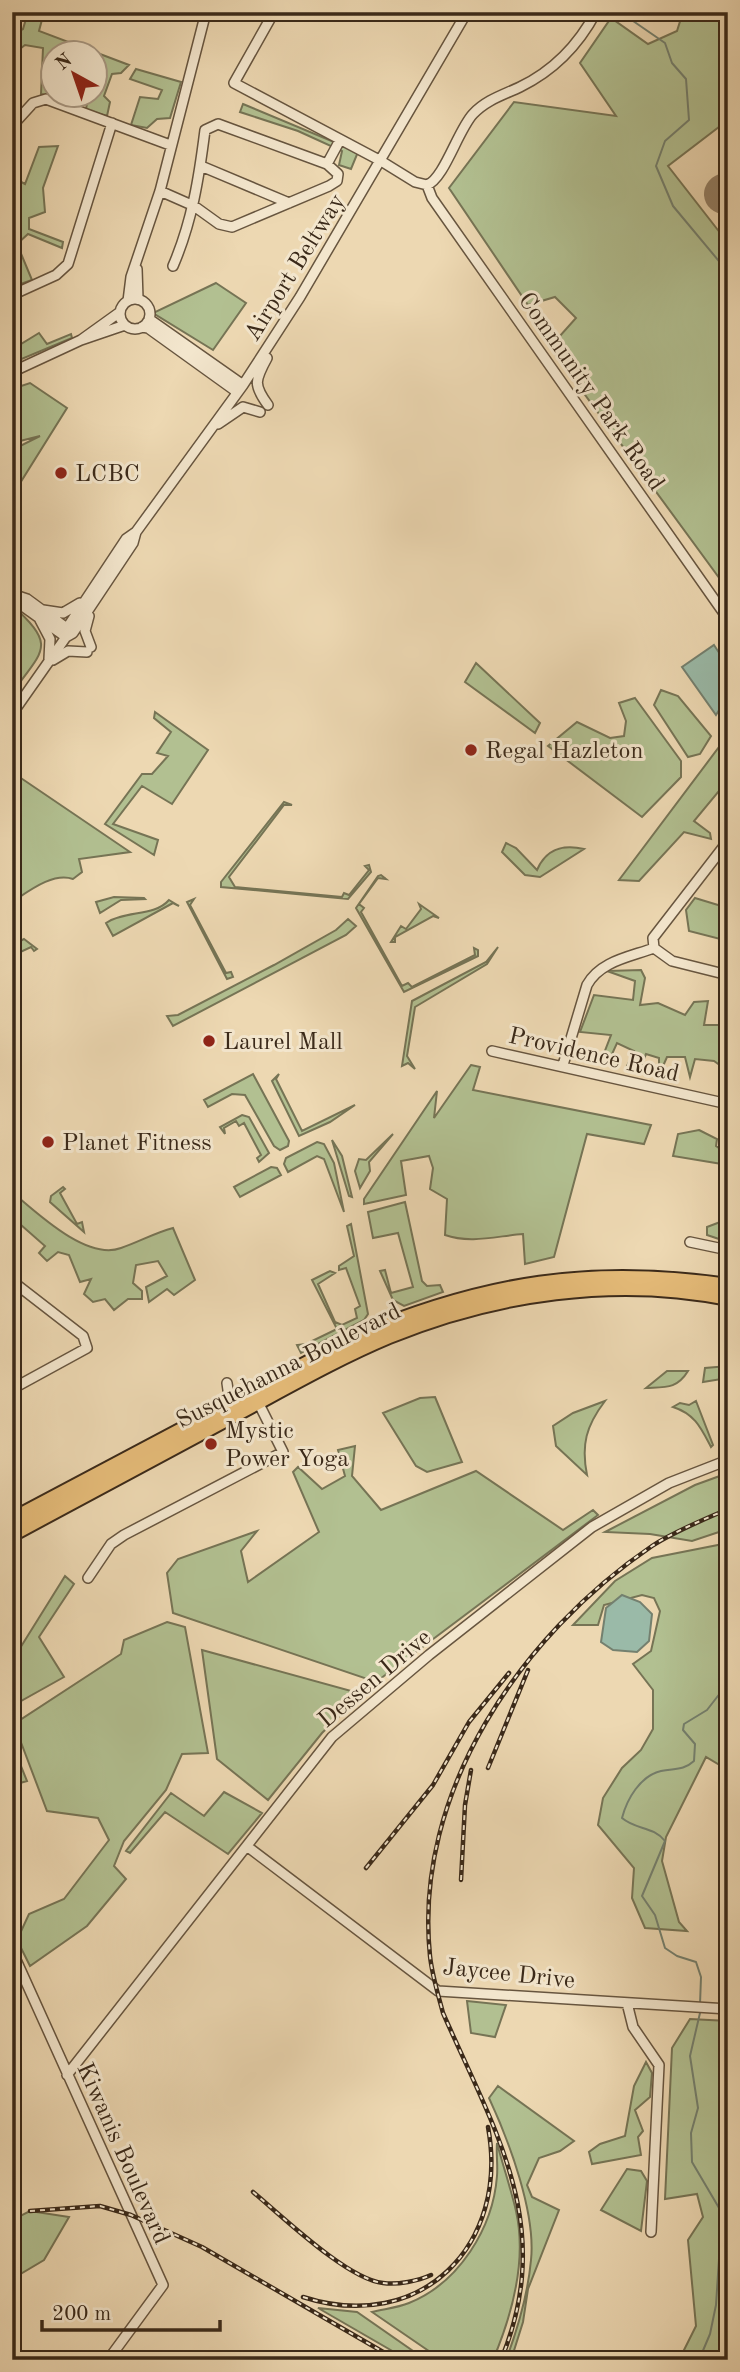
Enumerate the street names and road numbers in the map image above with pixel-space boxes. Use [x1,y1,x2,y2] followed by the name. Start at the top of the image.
[241,190,351,346] street label: Airport Beltway
[513,289,668,496] street label: Community Park Road
[506,1025,681,1087] street label: Providence Road
[173,1300,405,1434] street label: Susquehanna Boulevard
[314,1626,436,1733] street label: Dessen Drive
[441,1956,576,1994] street label: Jaycee Drive
[71,2059,173,2248] street label: Kiwanis Boulevard

